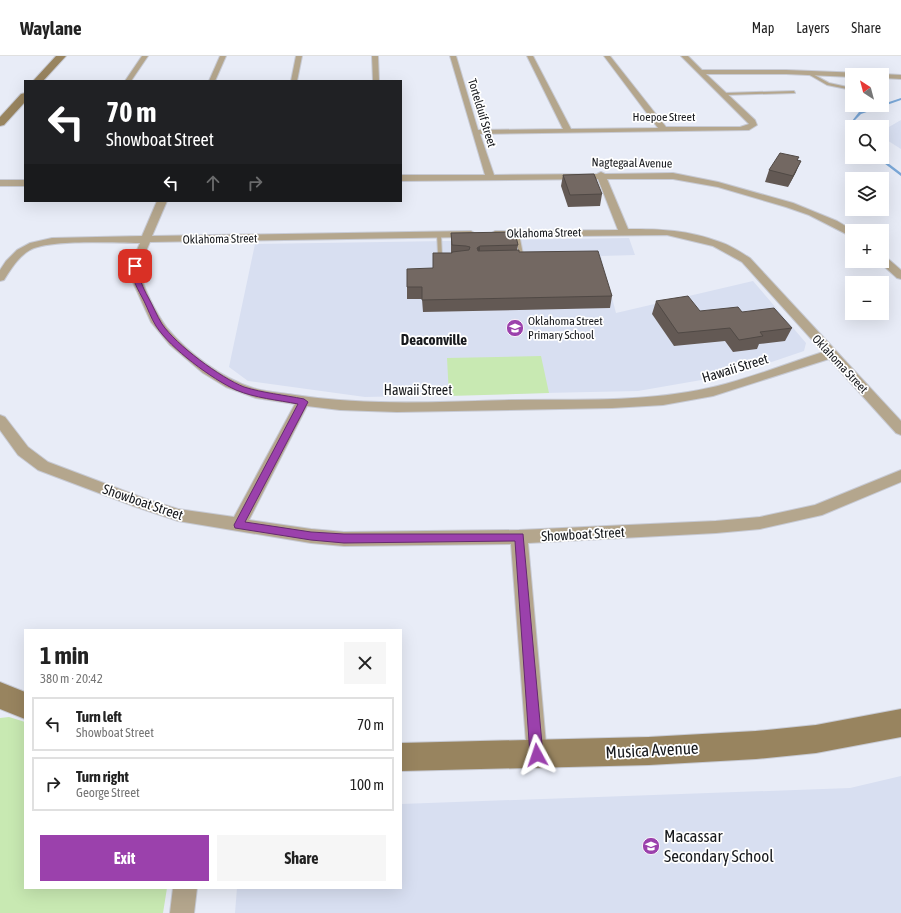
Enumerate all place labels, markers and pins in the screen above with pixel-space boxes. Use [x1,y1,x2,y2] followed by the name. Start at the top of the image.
[118,249,152,283] pin
[528,314,603,342] place label: Oklahoma Street Primary School
[505,318,525,338] school or university icon: Oklahoma Street Primary School
[664,826,774,866] place label: Macassar Secondary School
[641,836,661,856] school or university icon: Macassar Secondary School

